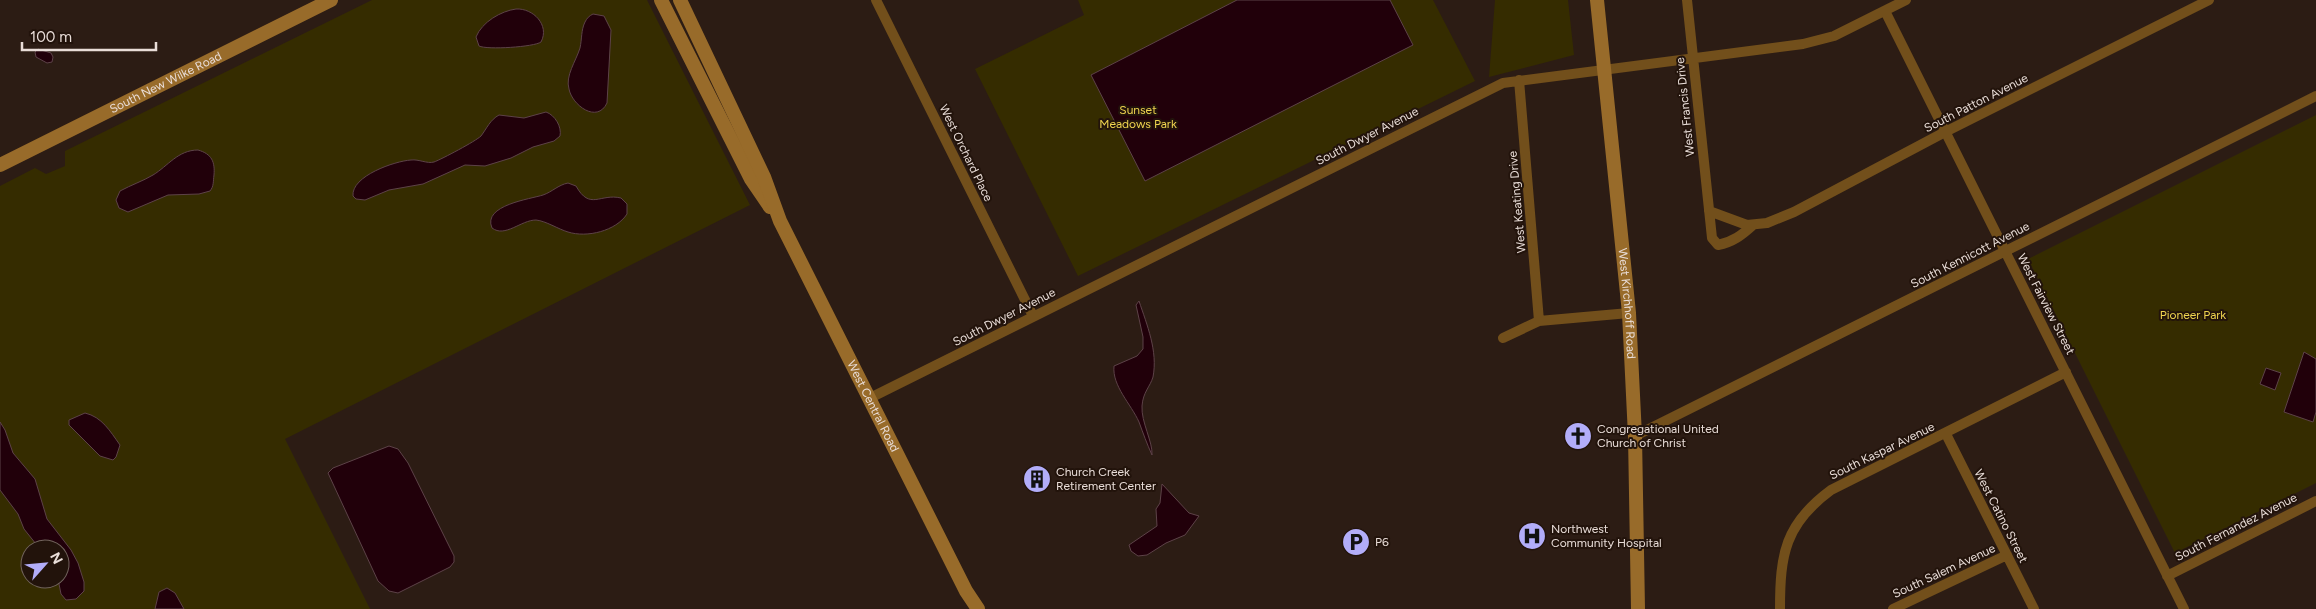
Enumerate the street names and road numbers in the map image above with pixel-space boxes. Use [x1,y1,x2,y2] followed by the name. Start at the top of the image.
[107,49,224,116] street label: South New Wilke Road
[1673,56,1697,157] street label: West Francis Drive
[1922,71,2031,135] street label: South Patton Avenue
[936,102,996,204] street label: West Orchard Place
[1313,104,1421,168] street label: South Dwyer Avenue
[1506,150,1528,254] street label: West Keating Drive
[1908,219,2032,291] street label: South Kennicott Avenue
[1615,247,1638,359] street label: West Kirchhoff Road
[2014,251,2078,357] street label: West Fairview Street
[950,285,1058,349] street label: South Dwyer Avenue
[844,358,902,454] street label: West Central Road
[1827,419,1937,482] street label: South Kaspar Avenue
[1971,467,2031,565] street label: West Catino Street
[2173,490,2300,564] street label: South Fernandez Avenue
[1890,541,1998,601] street label: South Salem Avenue

